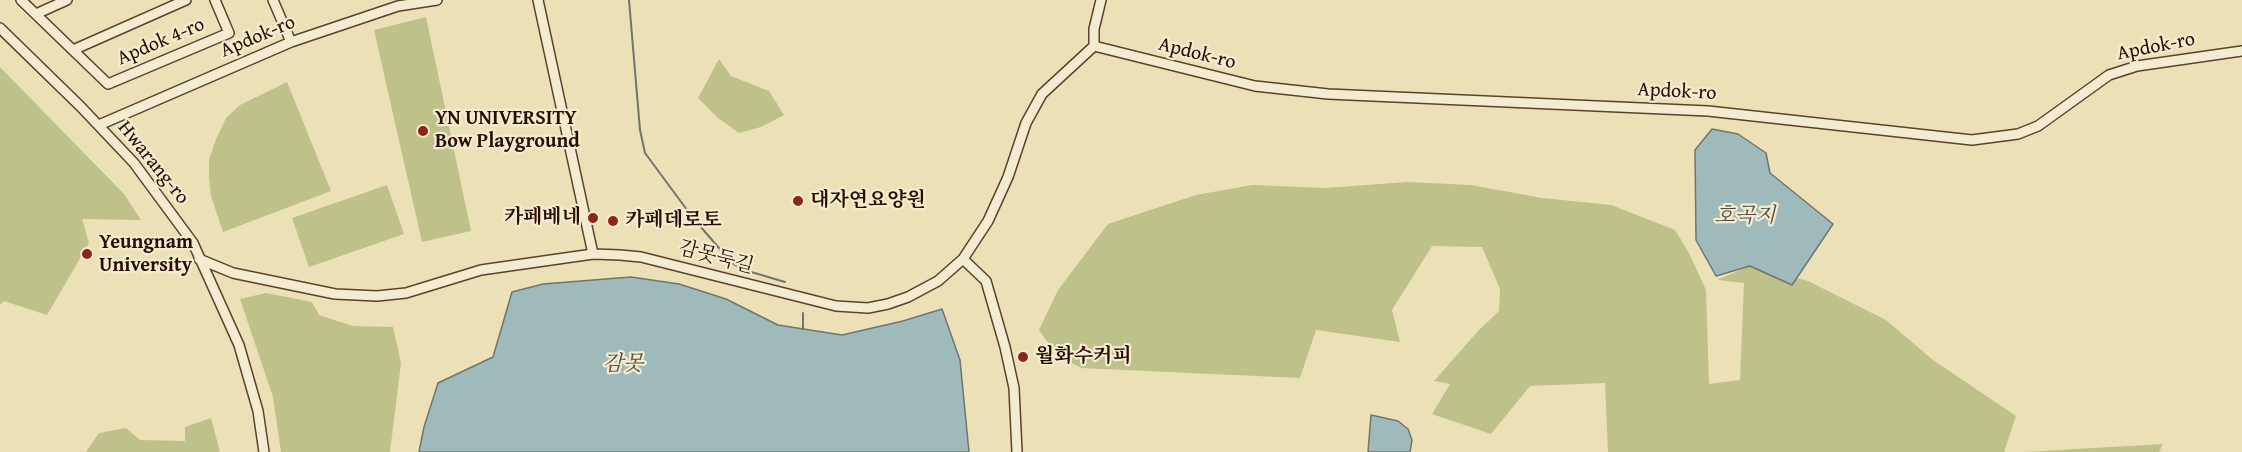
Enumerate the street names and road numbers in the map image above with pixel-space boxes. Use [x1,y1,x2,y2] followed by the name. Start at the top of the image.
[217,11,299,63] street label: Apdok-ro
[114,13,208,71] street label: Apdok 4-ro
[2115,28,2197,66] street label: Apdok-ro
[1156,33,1238,75] street label: Apdok-ro
[1637,78,1717,106] street label: Apdok-ro
[112,116,194,210] street label: Hwarang-ro
[676,236,756,280] street label: 감못둑길

